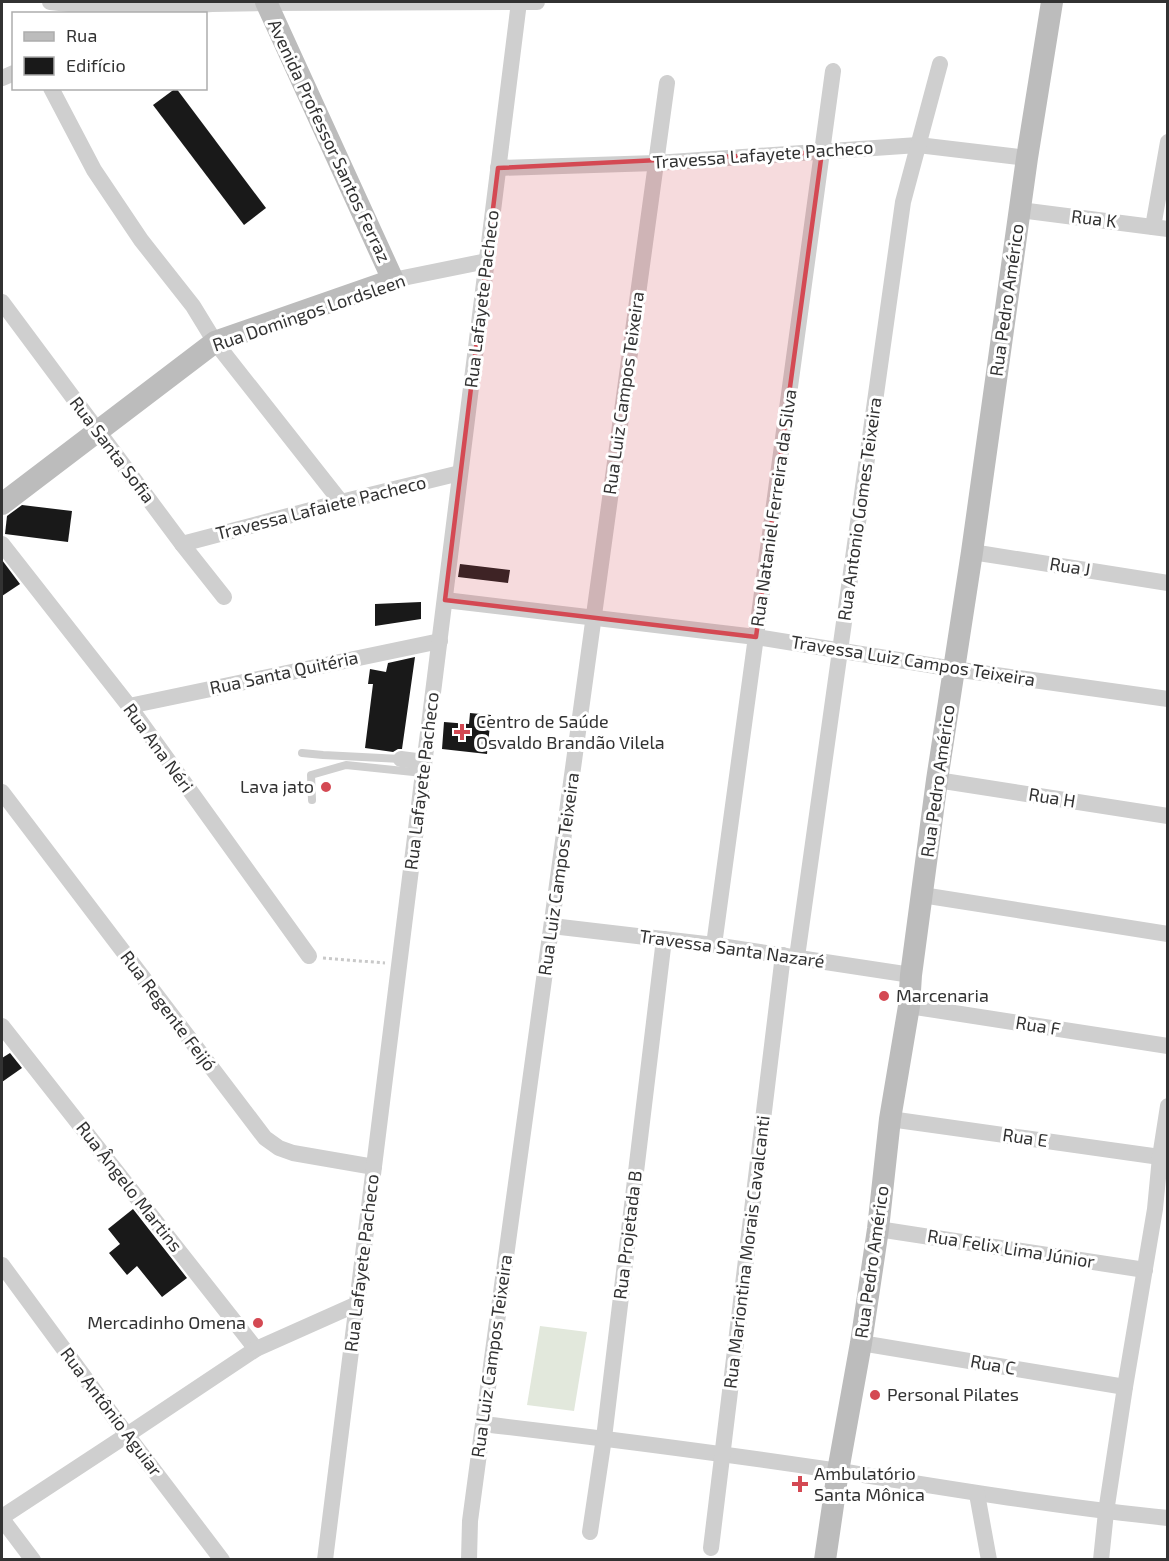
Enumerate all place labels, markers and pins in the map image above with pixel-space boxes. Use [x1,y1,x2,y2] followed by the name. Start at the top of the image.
[476,710,665,753] place label: Centro de Saúde Osvaldo Brandão Vilela
[453,723,471,741] marker: Centro de Saúde Osvaldo Brandão Vilela
[240,775,314,797] place label: Lava jato
[319,780,333,794] marker: Lava jato
[896,984,989,1006] place label: Marcenaria
[877,989,891,1003] marker: Marcenaria
[87,1311,246,1333] place label: Mercadinho Omena
[251,1316,265,1330] marker: Mercadinho Omena
[887,1383,1019,1405] place label: Personal Pilates
[868,1388,882,1402] marker: Personal Pilates
[814,1462,925,1505] place label: Ambulatório Santa Mônica
[791,1475,809,1493] marker: Ambulatório Santa Mônica

